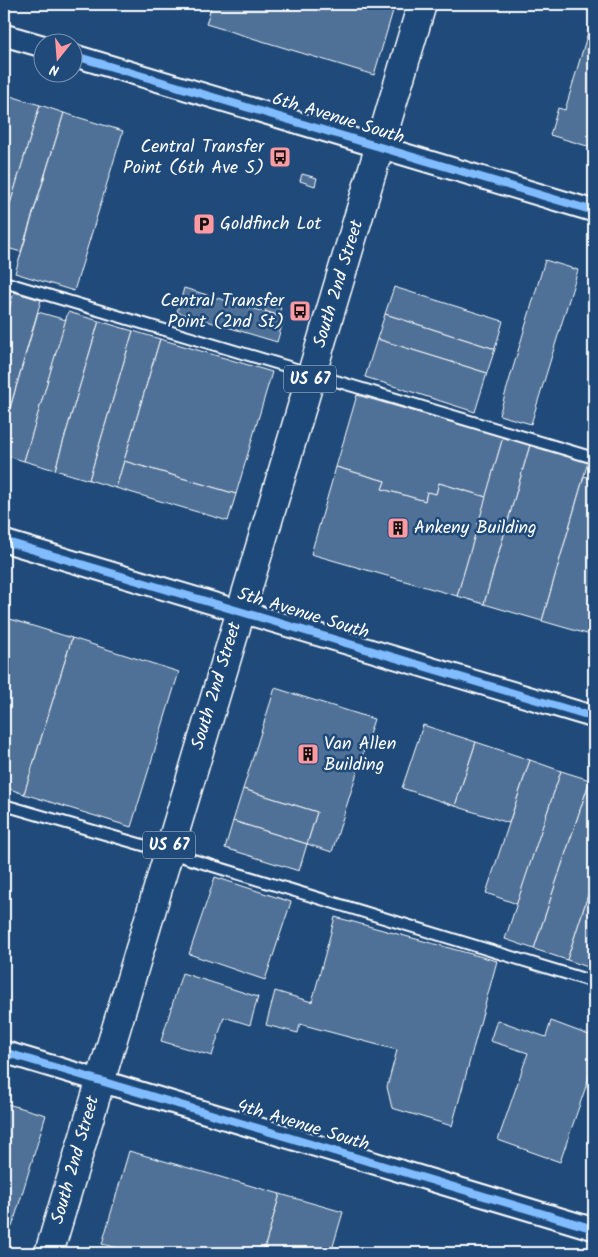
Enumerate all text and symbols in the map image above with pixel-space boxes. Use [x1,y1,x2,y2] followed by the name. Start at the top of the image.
[32,32,82,82] north arrow
[47,58,62,81] text: N
[268,85,408,153] street label: 6th Avenue South
[123,133,265,183] place label: Central Transfer Point (6th Ave S)
[268,145,292,169] bus stop icon: Central Transfer Point (6th Ave S)
[220,210,322,239] place label: Goldfinch Lot
[192,212,216,236] parking icon: Goldfinch Lot
[306,216,372,351] street label: South 2nd Street
[160,287,285,337] place label: Central Transfer Point (2nd St)
[288,299,312,323] bus stop icon: Central Transfer Point (2nd St)
[284,366,336,392] road number: US 67
[414,514,537,543] place label: Ankeny Building
[386,516,410,540] building icon: Ankeny Building
[233,580,373,648] street label: 5th Avenue South
[184,618,250,753] street label: South 2nd Street
[324,730,396,780] place label: Van Allen Building
[296,742,320,766] building icon: Van Allen Building
[143,832,195,858] road number: US 67
[44,1092,108,1227] street label: South 2nd Street
[233,1092,373,1160] street label: 4th Avenue South

